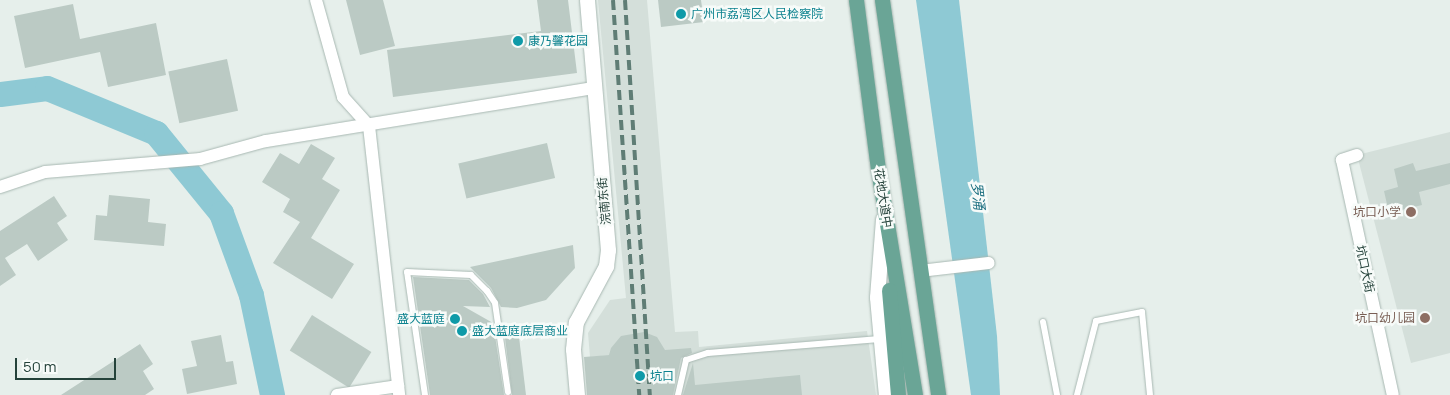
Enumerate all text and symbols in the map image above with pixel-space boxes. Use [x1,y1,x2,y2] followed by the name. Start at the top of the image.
[691,7,823,21] place label: 广州市荔湾区人民检察院
[675,8,687,20] marker: 广州市荔湾区人民检察院
[528,34,588,48] place label: 康乃馨花园
[512,35,524,47] marker: 康乃馨花园
[871,167,895,229] street label: 花地大道中
[595,176,613,226] street label: 浣南东街
[968,181,988,211] water label: 罗涌
[1353,205,1401,219] place label: 坑口小学
[1405,206,1417,218] marker: 坑口小学
[1353,244,1377,294] street label: 坑口大街
[1355,311,1415,325] place label: 坑口幼儿园
[397,312,445,326] place label: 盛大蓝庭
[1419,312,1431,324] marker: 坑口幼儿园
[449,313,461,325] marker: 盛大蓝庭
[472,324,568,338] place label: 盛大蓝庭底层商业
[456,325,468,337] marker: 盛大蓝庭底层商业
[18,348,119,380] scale bar
[23,356,57,377] text: 50 m
[650,369,674,383] place label: 坑口
[634,370,646,382] marker: 坑口

